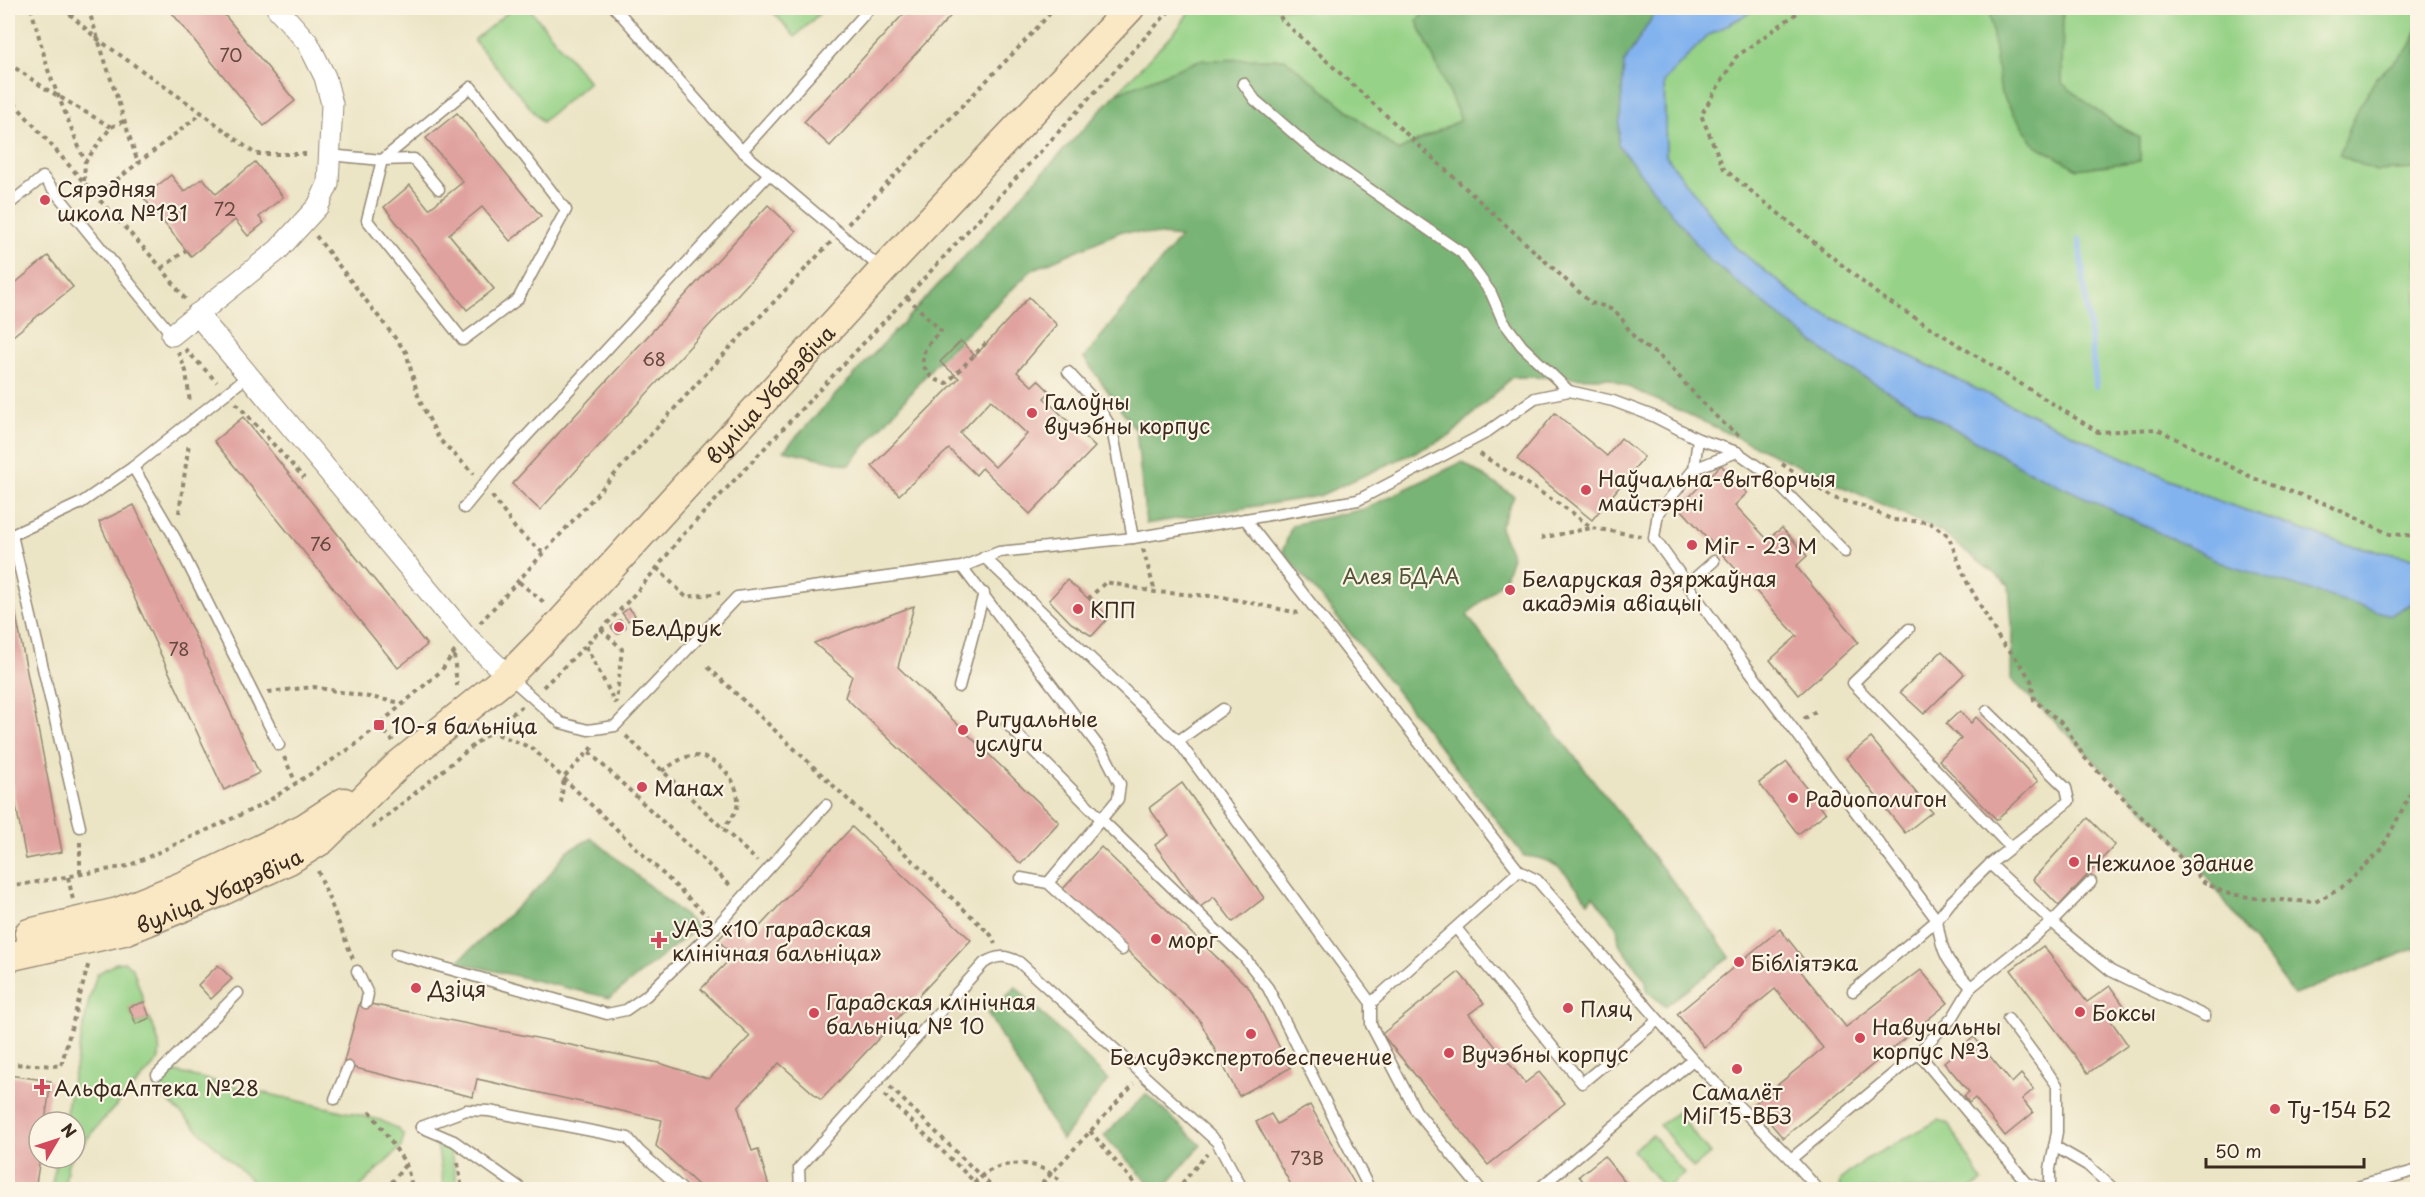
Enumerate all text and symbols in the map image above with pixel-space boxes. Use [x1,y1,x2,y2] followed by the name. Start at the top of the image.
[220,41,242,68] house number: 70
[57,172,187,228] place label: Сярэдняя школа №131
[38,193,52,207] marker: Сярэдняя школа №131
[214,195,236,222] house number: 72
[697,317,842,471] street label: вуліца Убарэвіча
[642,345,666,372] house number: 68
[1044,385,1210,441] place label: Галоўны вучэбны корпус
[1025,406,1039,420] marker: Галоўны вучэбны корпус
[1598,462,1836,518] place label: Наўчальна-вытворчыя майстэрні
[1579,483,1593,497] marker: Наўчальна-вытворчыя майстэрні
[1704,529,1817,561] place label: Міг - 23 М
[310,530,332,557] house number: 76
[1685,538,1699,552] marker: Міг - 23 М
[1342,559,1460,591] park label: Алея БДАА
[1522,562,1777,618] place label: Беларуская дзяржаўная акадэмія авіацыі
[1503,583,1517,597] marker: Беларуская дзяржаўная акадэмія авіацыі
[1090,593,1136,625] place label: КПП
[1071,602,1085,616] marker: КПП
[631,611,722,643] place label: БелДрук
[612,620,626,634] marker: БелДрук
[169,635,190,662] house number: 78
[975,702,1098,758] place label: Ритуальные услуги
[391,709,537,741] place label: 10-я бальніца
[372,718,386,732] marker: 10-я бальніца
[956,723,970,737] marker: Ритуальные услуги
[654,771,724,803] place label: Манах
[635,780,649,794] marker: Манах
[1805,782,1947,814] place label: Радиополигон
[1786,791,1800,805] marker: Радиополигон
[131,840,309,941] street label: вуліца Убарэвіча
[2086,846,2254,878] place label: Нежилое здание
[2067,855,2081,869] marker: Нежилое здание
[672,912,882,968] place label: УАЗ «10 гарадская клінічная бальніца»
[1168,923,1218,955] place label: морг
[650,931,668,949] marker: УАЗ «10 гарадская клінічная бальніца»
[1149,932,1163,946] marker: морг
[1751,946,1858,978] place label: Бібліятэка
[1732,955,1746,969] marker: Бібліятэка
[427,972,486,1004] place label: Дзіця
[409,981,423,995] marker: Дзіця
[826,985,1036,1041] place label: Гарадская клінічная бальніца № 10
[1580,992,1633,1024] place label: Пляц
[2092,996,2156,1028] place label: Боксы
[1561,1001,1575,1015] marker: Пляц
[2073,1005,2087,1019] marker: Боксы
[807,1006,821,1020] marker: Гарадская клінічная бальніца № 10
[1872,1010,2001,1066] place label: Навучальны корпус №3
[1244,1027,1258,1041] marker: Белсудэкспертобеспечение
[1853,1031,1867,1045] marker: Навучальны корпус №3
[1461,1037,1629,1069] place label: Вучэбны корпус
[1110,1040,1392,1072] place label: Белсудэкспертобеспечение
[1442,1046,1456,1060] marker: Вучэбны корпус
[1730,1062,1744,1076] marker: Самалёт МіГ15-ВБЗ
[54,1071,259,1103] place label: АльфаАптека №28
[1682,1075,1792,1131] place label: Самалёт МіГ15-ВБЗ
[35,1080,49,1094] marker: АльфаАптека №28
[2287,1093,2392,1125] place label: Ту-154 Б2
[2268,1102,2282,1116] marker: Ту-154 Б2
[27,1110,87,1170] north arrow
[56,1117,83,1142] text: N
[2206,1131,2364,1169] scale bar
[2215,1137,2262,1164] text: 50 m
[1290,1144,1324,1171] house number: 73В

